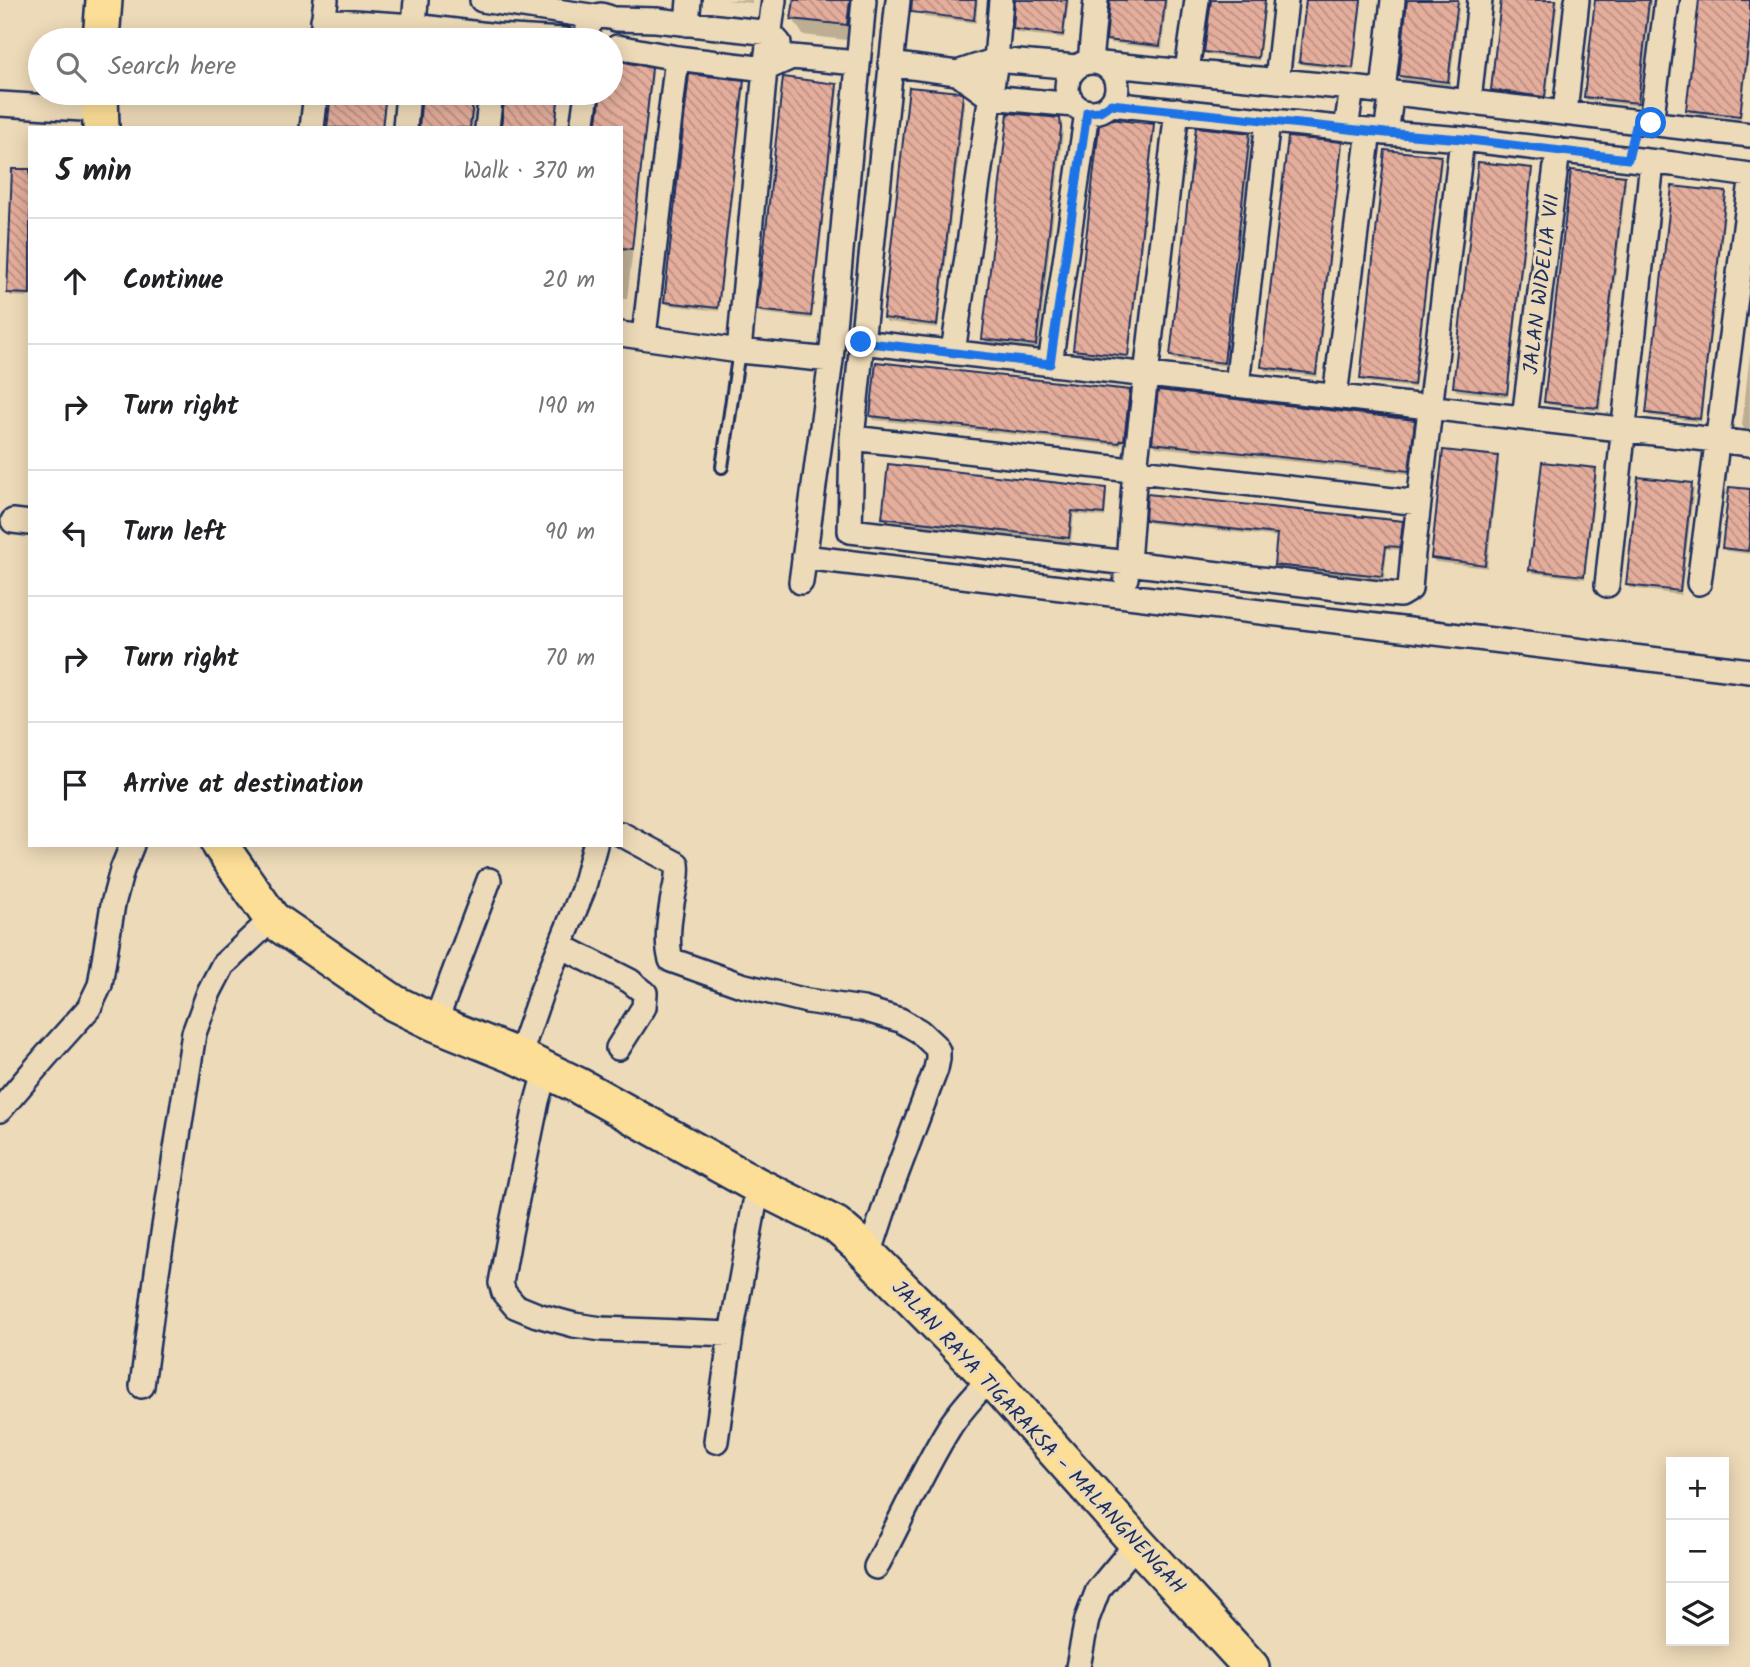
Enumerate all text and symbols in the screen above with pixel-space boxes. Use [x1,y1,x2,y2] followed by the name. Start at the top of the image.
[28,28,623,105] search box
[108,46,236,88] text: Search here
[52,48,90,86] icon: search
[1635,107,1666,138] route start
[56,148,132,196] text: 5 min
[463,154,595,190] text: Walk · 370 m
[1515,192,1570,376] street label: JALAN WIDELIA VII
[123,260,224,302] text: Continue
[56,262,94,300] icon: ahead
[543,263,595,299] text: 20 m
[845,326,876,357] route end
[123,386,239,428] text: Turn right
[56,388,94,426] icon: right
[538,389,595,425] text: 190 m
[123,512,226,554] text: Turn left
[56,514,94,552] icon: left
[545,515,595,551] text: 90 m
[123,638,239,680] text: Turn right
[56,640,94,678] icon: right
[545,641,595,677] text: 70 m
[123,764,363,806] text: Arrive at destination
[56,766,94,804] icon: arrive
[883,1273,1193,1603] street label: JALAN RAYA TIGARAKSA - MALANGNENGAH
[1666,1457,1729,1646] map controls
[1666,1457,1729,1520] button: +
[1666,1520,1729,1583] button: −
[1666,1583,1729,1646] button: layers

